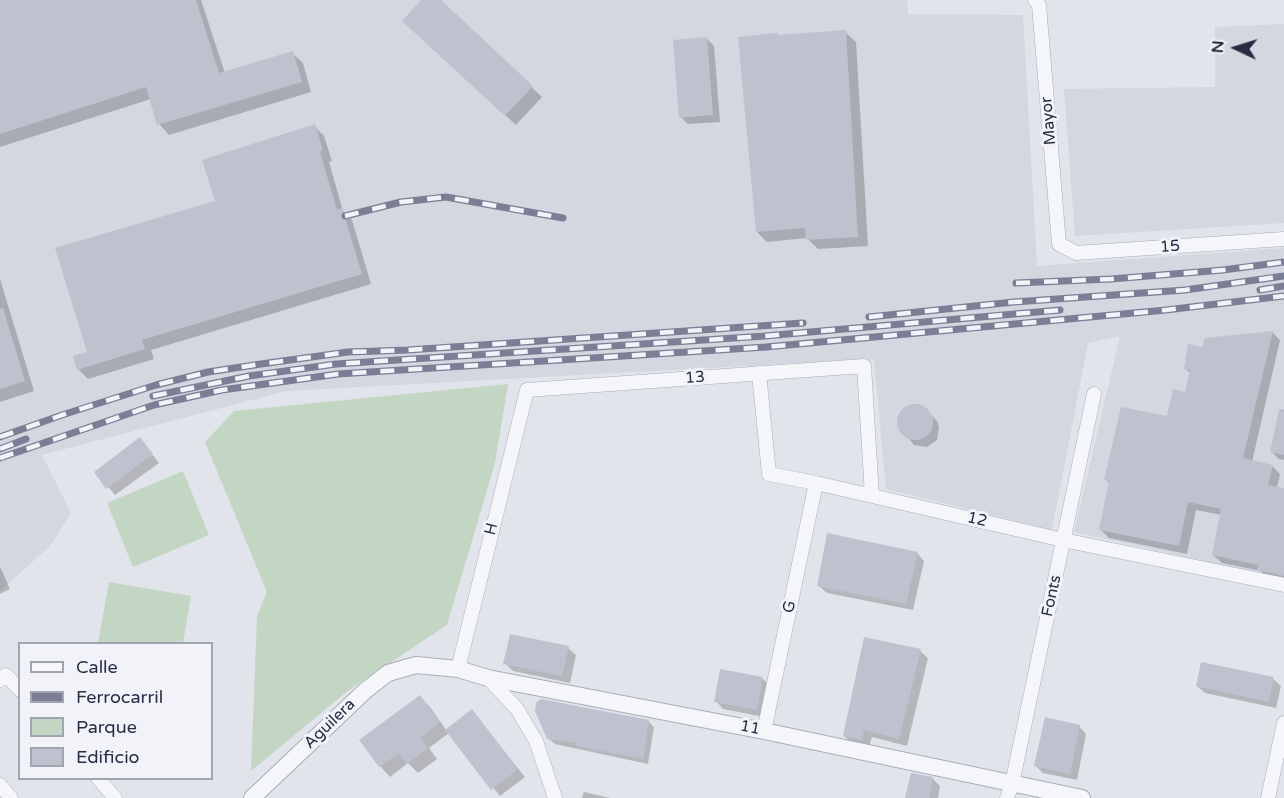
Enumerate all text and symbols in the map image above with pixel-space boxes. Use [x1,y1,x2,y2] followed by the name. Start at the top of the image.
[1206,18,1266,78] north arrow
[1208,40,1228,54] text: N
[1037,96,1061,146] street label: Mayor
[1159,237,1181,257] street label: 15
[684,368,706,388] street label: 13
[965,508,989,532] street label: 12
[481,521,503,537] street label: H
[1038,573,1066,619] street label: Fonts
[779,599,801,615] street label: G
[18,642,213,780] legend
[76,656,118,678] text: Calle
[76,686,163,708] text: Ferrocarril
[300,695,360,753] street label: Aguilera
[76,716,137,738] text: Parque
[738,717,762,739] street label: 11
[76,746,140,768] text: Edificio

